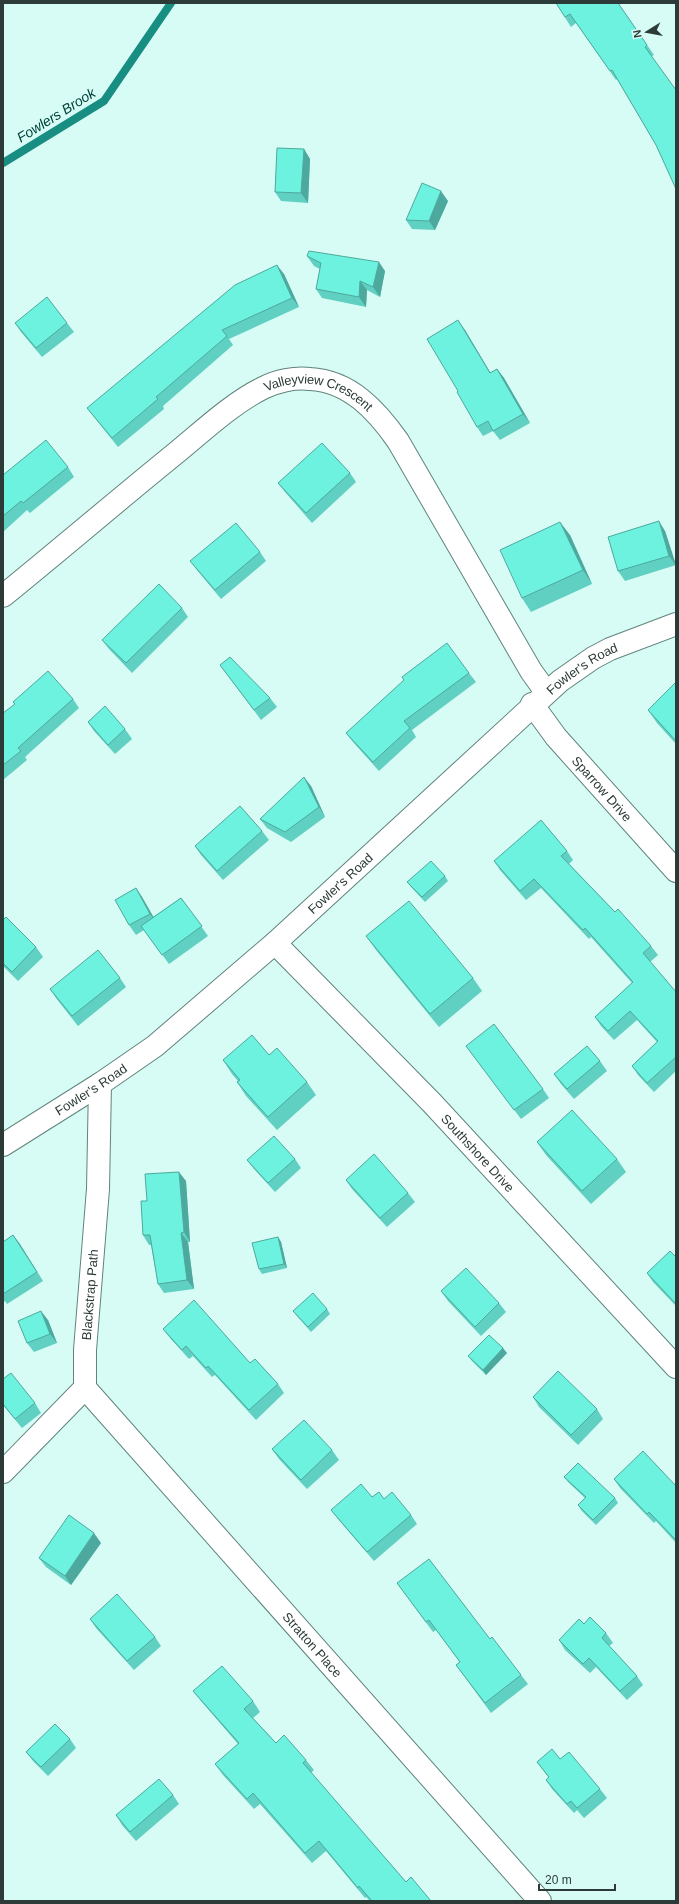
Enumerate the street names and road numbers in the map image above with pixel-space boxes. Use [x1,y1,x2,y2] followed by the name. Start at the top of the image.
[261,371,377,414] street label: Valleyview Crescent
[543,639,619,697] street label: Fowler's Road
[569,753,635,824] street label: Sparrow Drive
[305,850,376,917] street label: Fowler's Road
[52,1060,130,1118] street label: Fowler's Road
[438,1111,518,1195] street label: Southshore Drive
[78,1249,101,1341] street label: Blackstrap Path
[280,1609,345,1680] street label: Stratton Place

